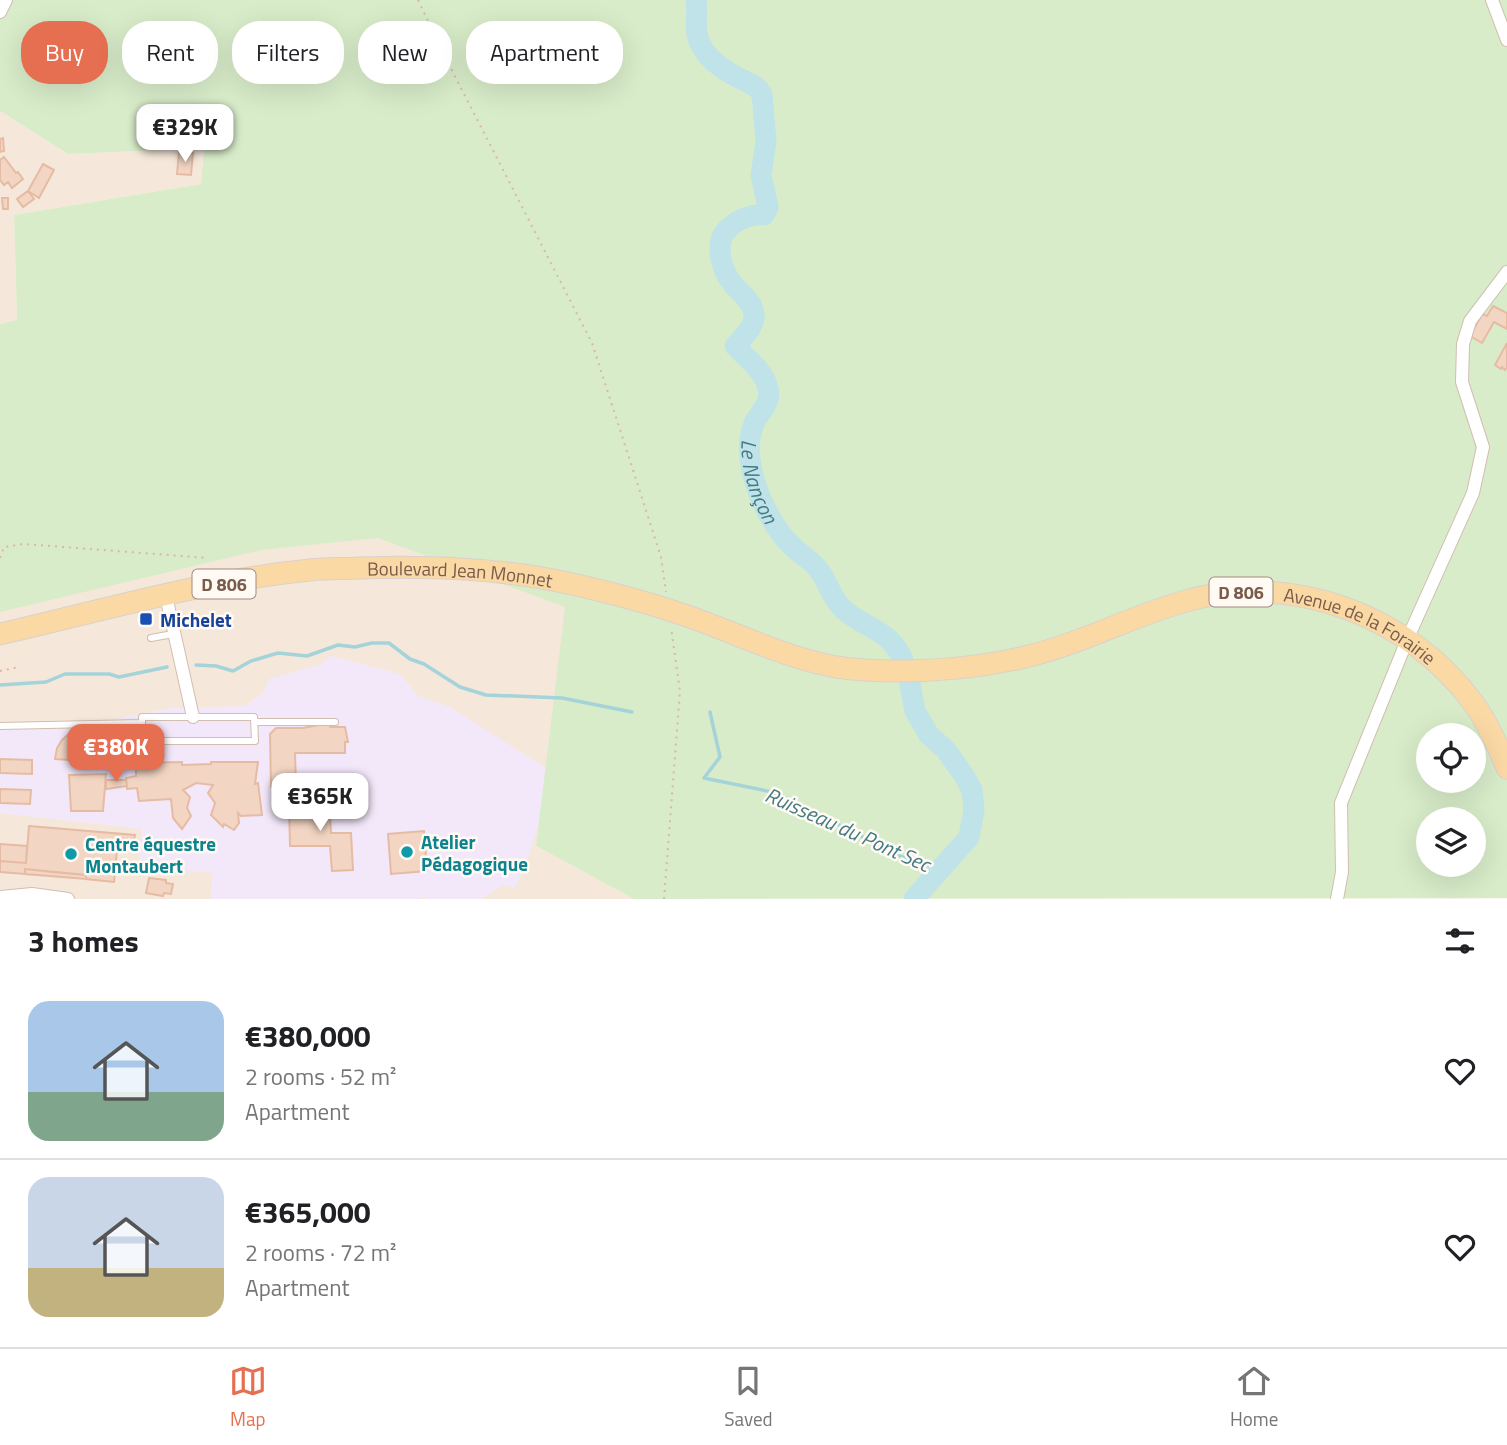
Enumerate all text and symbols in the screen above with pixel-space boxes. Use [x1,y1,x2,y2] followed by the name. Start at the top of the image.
[21,21,108,84] chip: Buy
[122,21,218,84] chip: Rent
[232,21,344,84] chip: Filters
[358,21,452,84] chip: New
[466,21,623,84] chip: Apartment
[136,104,234,164] pin: €329K
[152,109,218,144] text: €329K
[733,439,787,530] water label: Le Nançon
[367,553,556,594] street label: Boulevard Jean Monnet
[192,570,256,598] road number: D 806
[1210,578,1272,606] road number: D 806
[1282,579,1443,671] street label: Avenue de la Forairie
[160,605,232,634] place label: Michelet
[138,611,154,627] marker: Michelet
[1416,723,1486,877] map controls
[1416,723,1486,793] button: locate
[67,724,165,784] pin: €380K
[83,729,149,764] text: €380K
[271,774,369,833] pin: €365K
[287,778,353,813] text: €365K
[760,778,938,881] water label: Ruisseau du Pont Sec
[1416,807,1486,877] button: layers
[421,827,528,878] place label: Atelier Pédagogique
[85,829,216,880] place label: Centre équestre Montaubert
[399,844,415,860] marker: Atelier Pédagogique
[63,846,79,862] marker: Centre équestre Montaubert
[28,918,139,964] text: 3 homes
[1441,922,1479,960] icon: filters
[245,1013,371,1059] text: €380,000
[84,1029,168,1113] icon: home
[1441,1052,1479,1090] icon: heart
[245,1059,396,1094] text: 2 rooms · 52 m²
[245,1094,350,1129] text: Apartment
[245,1189,371,1235] text: €365,000
[84,1205,168,1289] icon: home
[1441,1228,1479,1266] icon: heart
[245,1235,396,1270] text: 2 rooms · 72 m²
[245,1270,350,1305] text: Apartment
[229,1362,267,1433] tab: Map
[724,1362,773,1433] tab: Saved
[1230,1362,1278,1433] tab: Home

